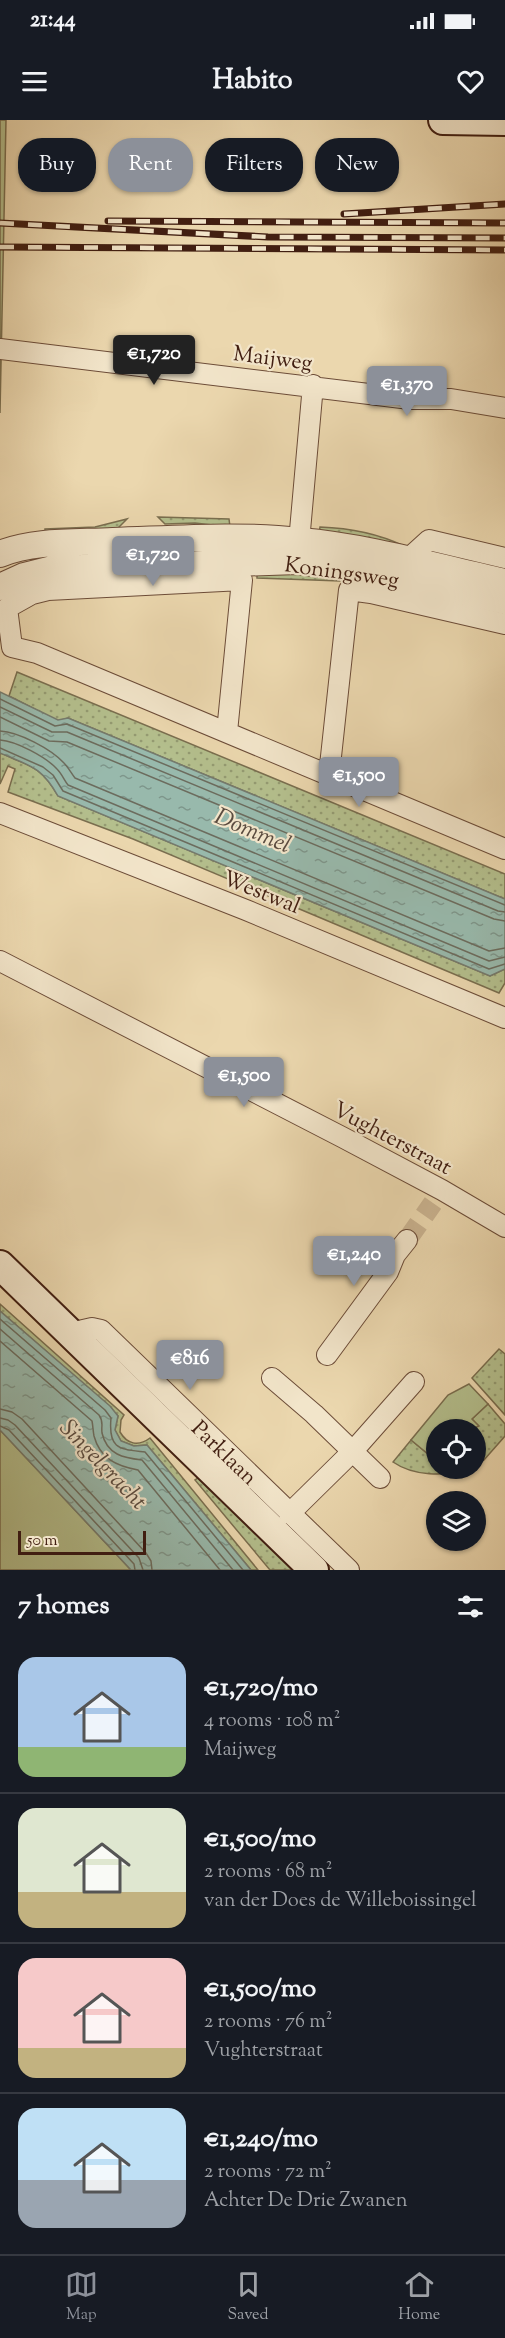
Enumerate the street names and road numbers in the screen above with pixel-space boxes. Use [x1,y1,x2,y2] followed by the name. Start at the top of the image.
[231,339,314,381] street label: Maijweg
[282,550,401,598] street label: Koningsweg
[217,864,305,924] street label: Westwal
[326,1095,457,1185] street label: Vughterstraat
[182,1414,263,1494] street label: Parklaan

